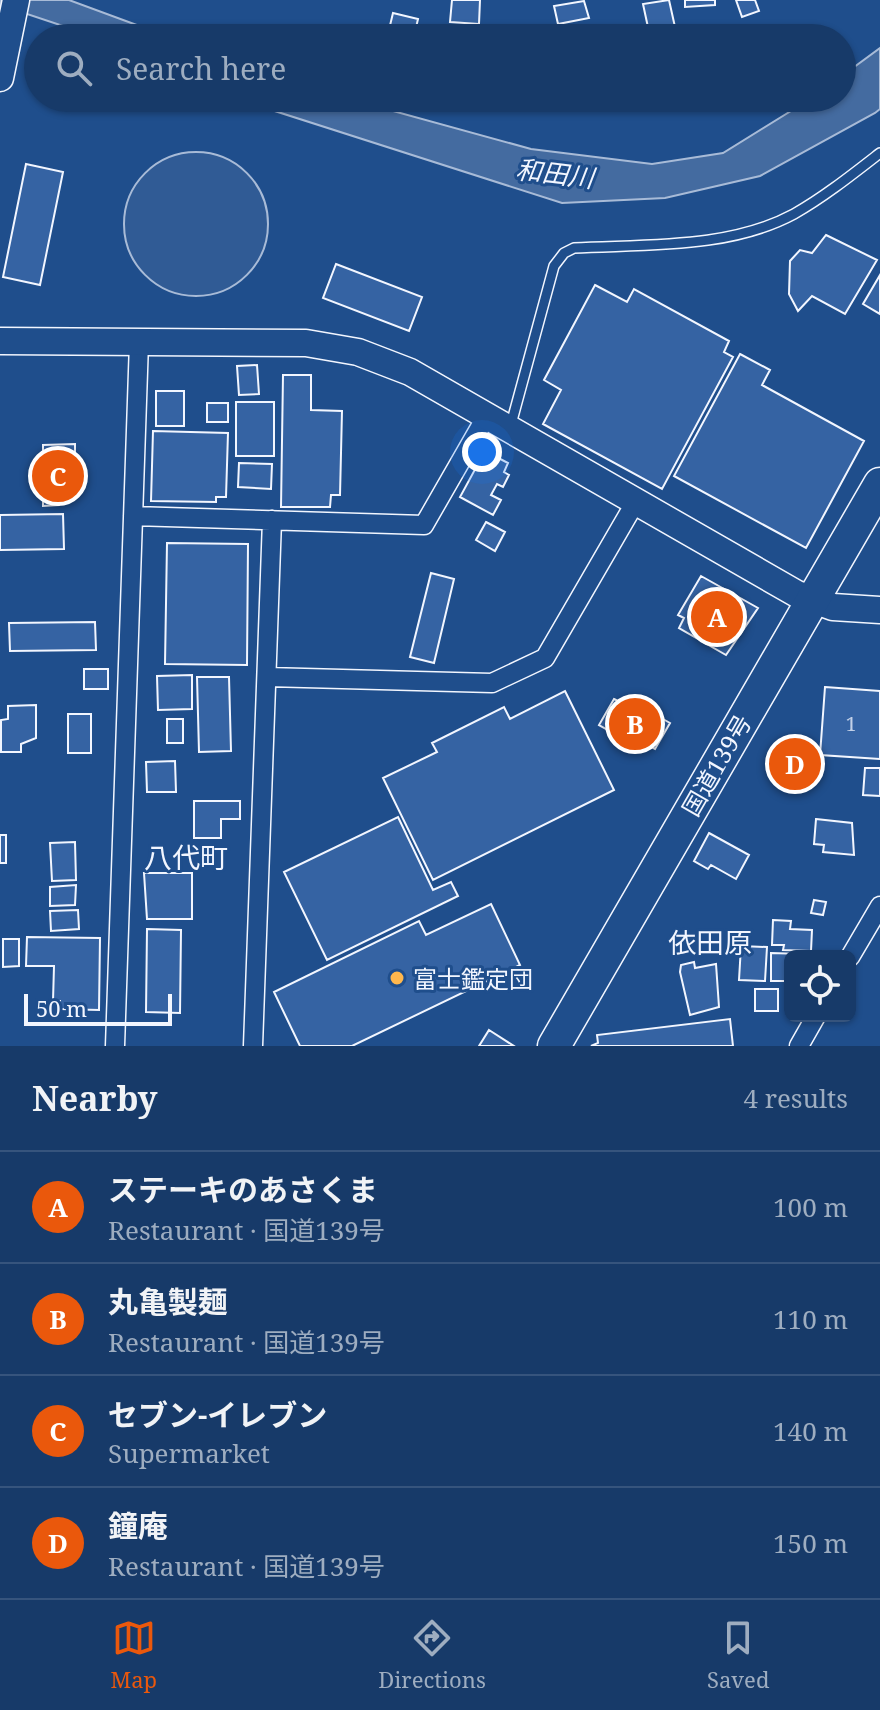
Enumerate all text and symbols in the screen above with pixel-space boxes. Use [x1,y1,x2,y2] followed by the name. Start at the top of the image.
[24,24,856,112] search box
[52,46,96,90] icon: search
[116,48,286,89] text: Search here
[514,150,599,196] water label: 和田川
[462,432,502,472] your location
[32,446,84,506] pin: C
[691,587,743,647] pin: A
[609,694,661,754] pin: B
[674,708,758,822] street label: 国道139号
[845,710,857,737] house number: 1
[769,734,821,794] pin: D
[144,838,228,876] district label: 八代町
[668,923,752,961] district label: 依田原
[784,950,856,1022] map controls
[784,950,856,1022] button: locate
[413,962,533,995] place label: 富士鑑定団
[388,969,406,987] marker: 富士鑑定団
[24,990,172,1026] scale bar
[36,993,87,1023] text: 50 m
[32,1075,158,1121] text: Nearby
[743,1080,848,1116] text: 4 results
[108,1169,378,1210] text: ステーキのあさくま
[48,1189,68,1225] text: A
[773,1189,848,1225] text: 100 m
[108,1212,385,1248] text: Restaurant · 国道139号
[108,1281,228,1322] text: 丸亀製麺
[49,1301,67,1337] text: B
[773,1301,848,1337] text: 110 m
[108,1324,385,1360] text: Restaurant · 国道139号
[108,1394,327,1435] text: セブン-イレブン
[49,1413,67,1449] text: C
[773,1413,848,1449] text: 140 m
[108,1435,270,1471] text: Supermarket
[108,1505,168,1546] text: 鐘庵
[48,1525,68,1561] text: D
[773,1525,848,1561] text: 150 m
[108,1548,385,1584] text: Restaurant · 国道139号
[111,1616,157,1694] tab: Map
[378,1616,486,1694] tab: Directions
[707,1616,769,1694] tab: Saved

